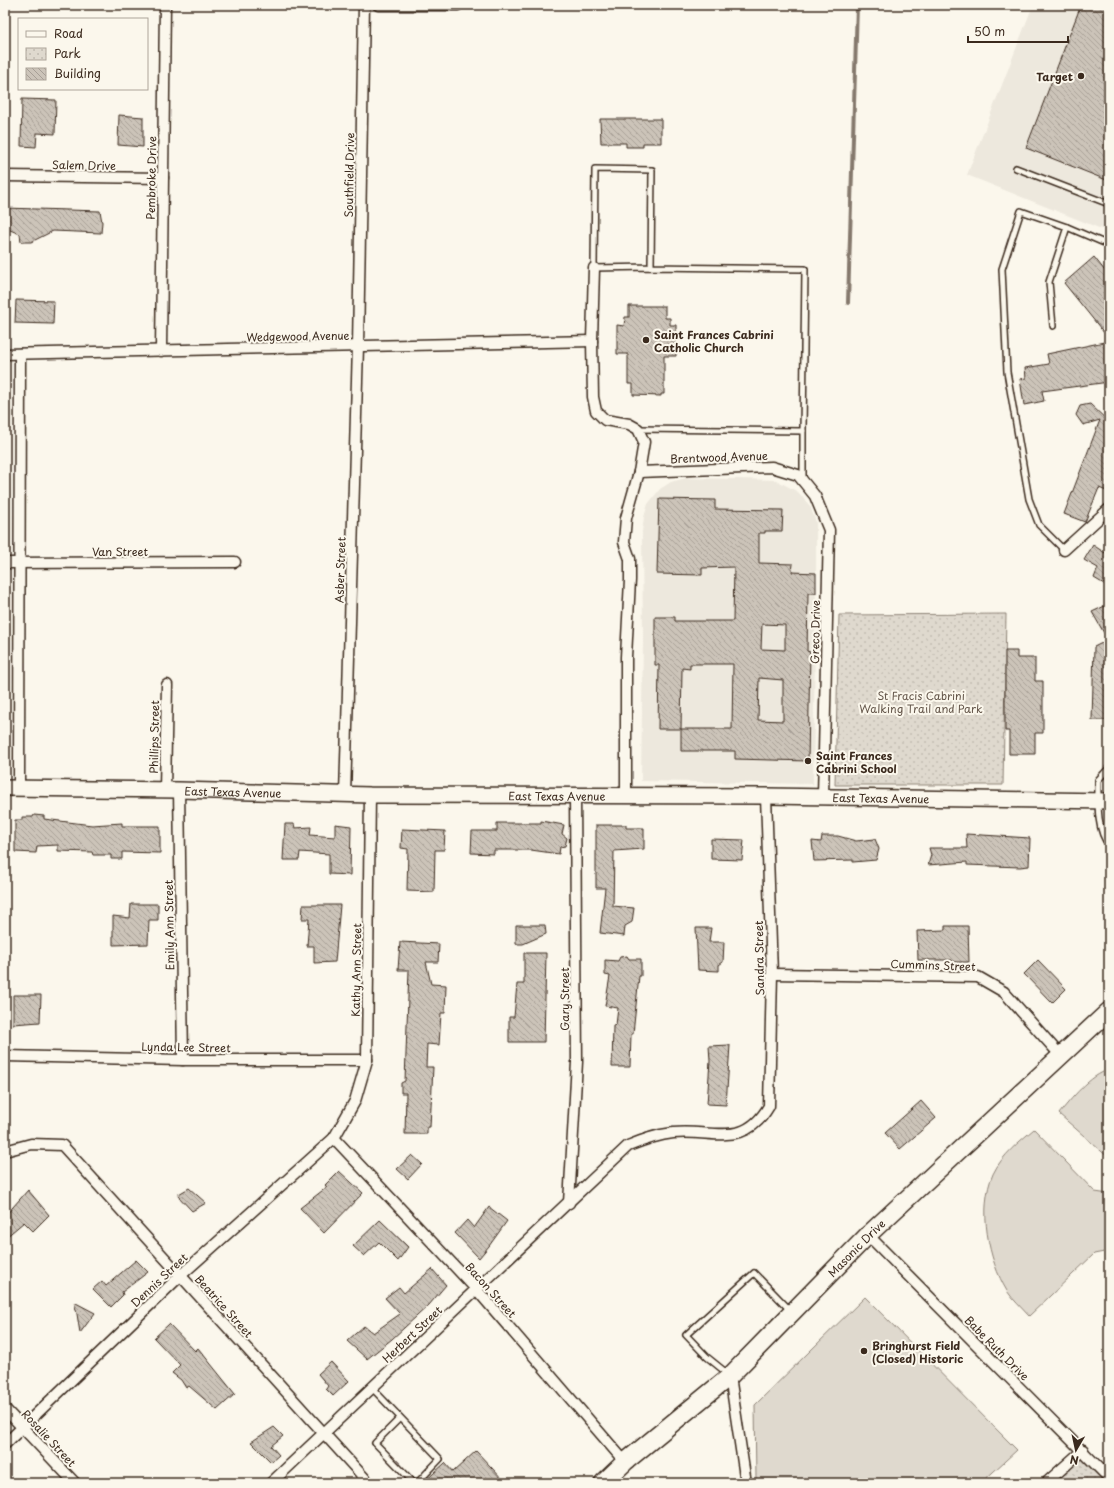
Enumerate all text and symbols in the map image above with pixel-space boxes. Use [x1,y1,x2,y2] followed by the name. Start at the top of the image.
[18,18,148,90] legend
[968,18,1068,44] scale bar
[974,22,1005,40] text: 50 m
[54,24,83,42] text: Road
[54,44,81,62] text: Park
[54,64,101,82] text: Building
[1036,68,1073,85] place label: Target
[1076,71,1086,81] marker: Target
[340,132,358,218] street label: Southfield Drive
[142,136,160,220] street label: Pembroke Drive
[52,156,116,174] street label: Salem Drive
[654,326,774,356] place label: Saint Frances Cabrini Catholic Church
[246,327,350,345] street label: Wedgewood Avenue
[641,335,651,345] marker: Saint Frances Cabrini Catholic Church
[670,447,768,467] street label: Brentwood Avenue
[330,536,350,603] street label: Asber Street
[92,543,149,560] street label: Van Street
[806,600,824,664] street label: Greco Drive
[859,687,983,717] park label: St Fracis Cabrini Walking Trail and Park
[145,700,163,774] street label: Phillips Street
[816,747,897,777] place label: Saint Frances Cabrini School
[803,756,813,766] marker: Saint Frances Cabrini School
[184,782,282,801] street label: East Texas Avenue
[508,787,605,804] street label: East Texas Avenue
[832,788,930,807] street label: East Texas Avenue
[160,879,178,970] street label: Emily Ann Street
[750,920,768,996] street label: Sandra Street
[347,922,365,1017] street label: Kathy Ann Street
[890,955,976,975] street label: Cummins Street
[556,967,573,1031] street label: Gary Street
[141,1038,231,1056] street label: Lynda Lee Street
[823,1215,889,1280] street label: Masonic Drive
[127,1249,192,1311] street label: Dennis Street
[462,1259,521,1322] street label: Bacon Street
[191,1271,257,1342] street label: Beatrice Street
[378,1301,446,1366] street label: Herbert Street
[961,1312,1033,1384] street label: Babe Ruth Drive
[872,1337,963,1367] place label: Bringhurst Field (Closed) Historic
[859,1346,869,1356] marker: Bringhurst Field (Closed) Historic
[18,1406,80,1471] street label: Rosalie Street
[1056,1430,1096,1470] north arrow
[1068,1451,1080,1469] text: N

